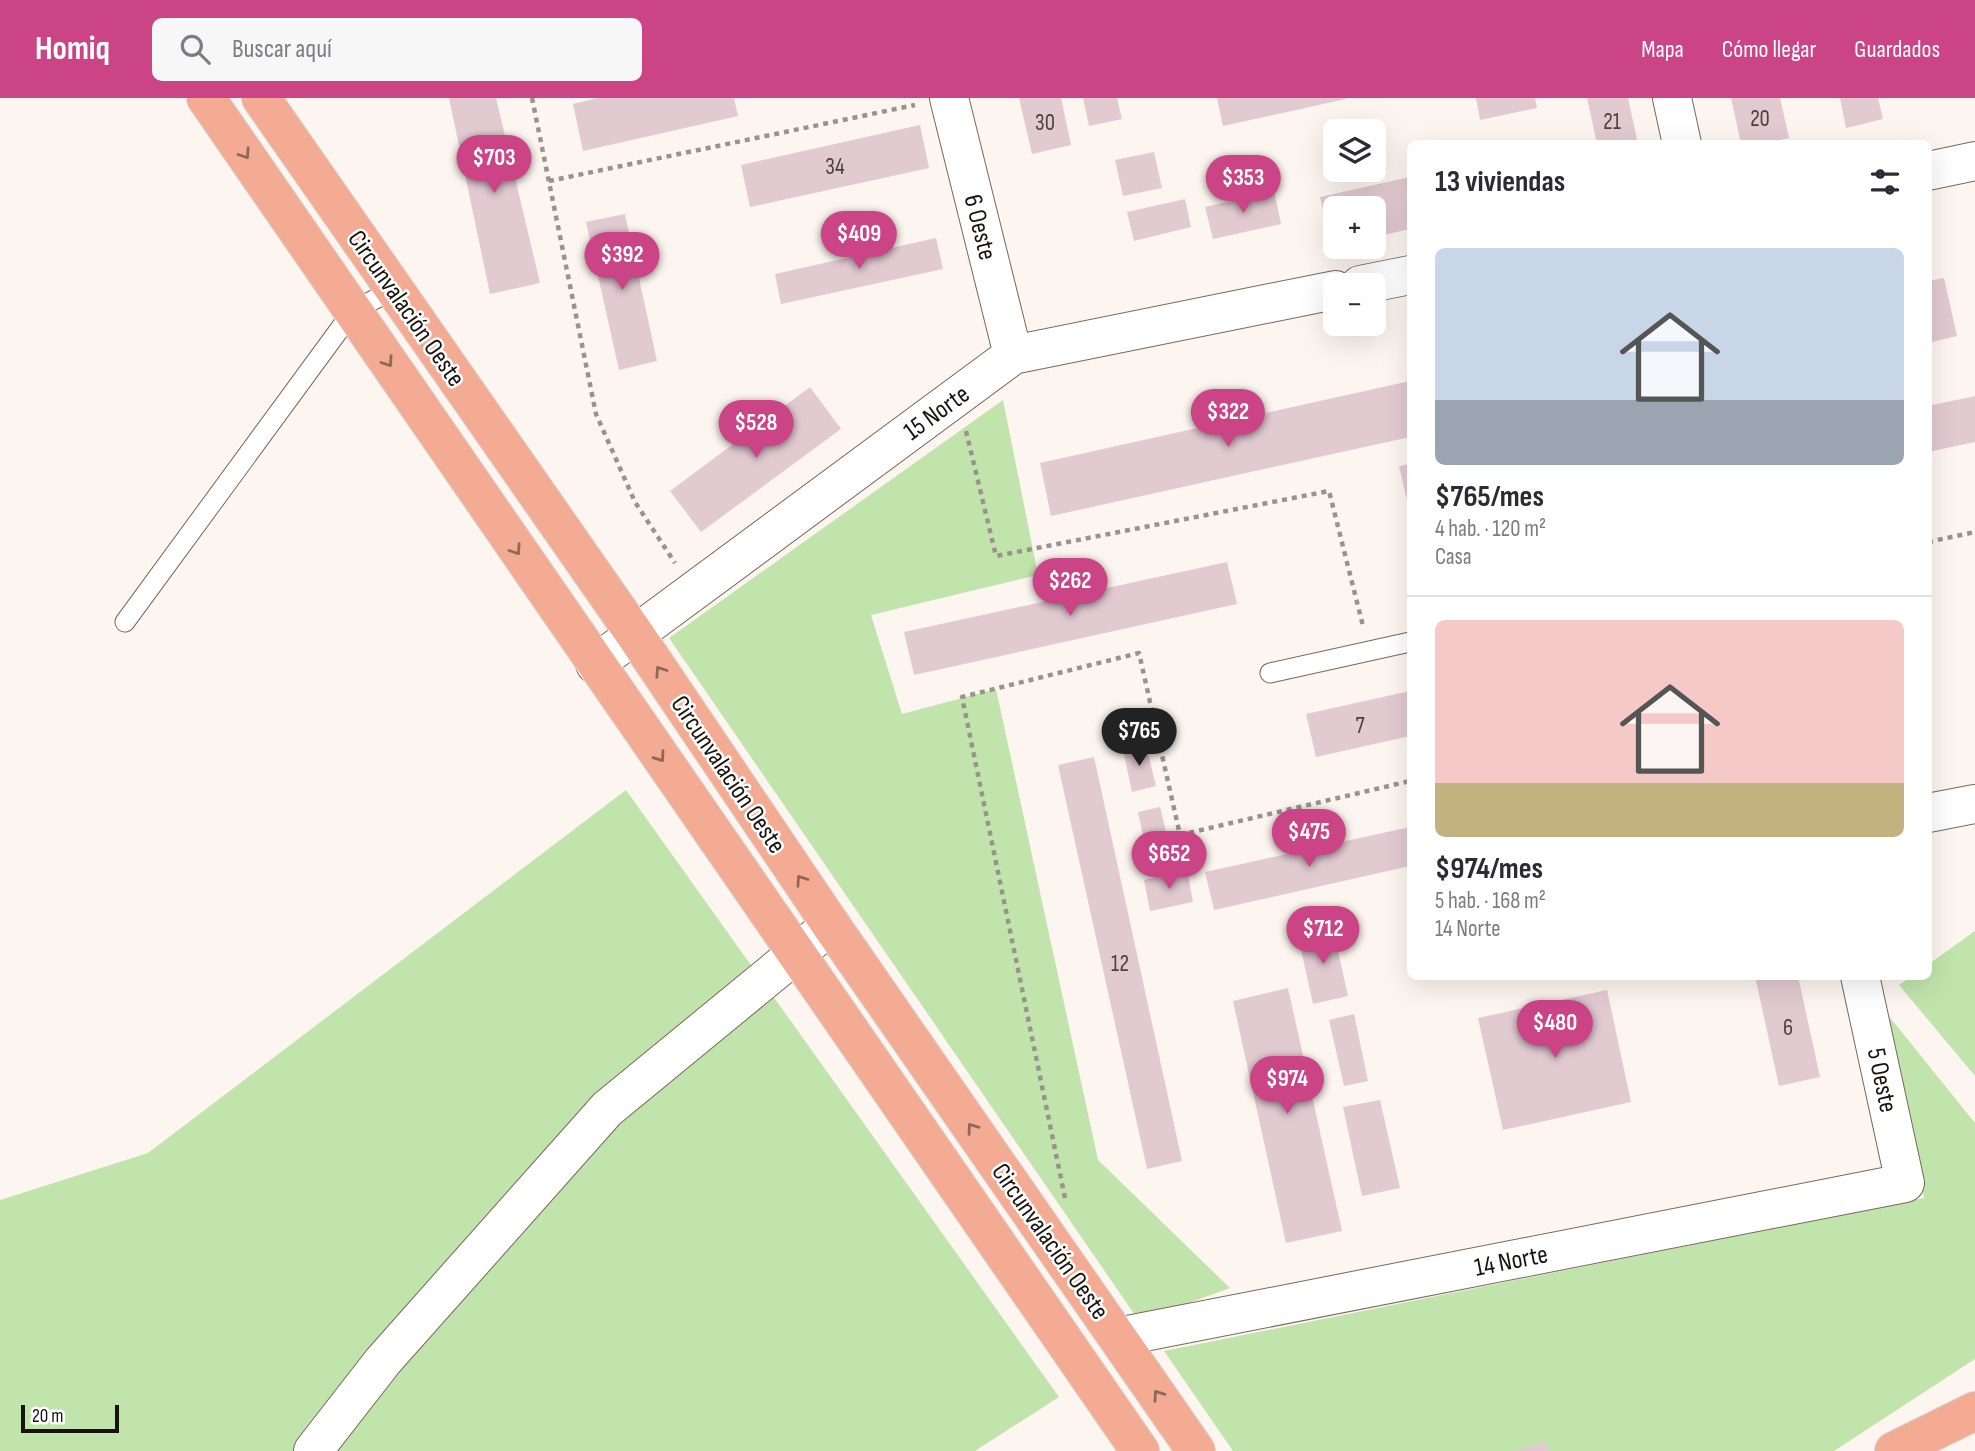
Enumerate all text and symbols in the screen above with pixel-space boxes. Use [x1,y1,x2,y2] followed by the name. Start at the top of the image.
[152,18,642,81] search box
[35,29,110,69] text: Homiq
[176,30,214,68] icon: search
[232,34,332,65] text: Buscar aquí
[1641,35,1684,64] text: Mapa
[1722,35,1816,64] text: Cómo llegar
[1854,35,1940,64] text: Guardados
[1750,105,1770,133] house number: 20
[1603,108,1621,136] house number: 21
[1035,109,1055,137] house number: 30
[1323,119,1386,336] map controls
[1323,119,1386,182] button: layers
[453,136,535,195] pin: $703
[473,144,515,172] text: $703
[237,146,249,159] one-way arrow
[825,153,845,181] house number: 34
[1202,156,1284,215] pin: $353
[1866,163,1904,201] icon: filters
[1222,164,1264,192] text: $353
[1435,164,1565,200] text: 13 viviendas
[956,191,1003,263] street label: 6 Oeste
[1323,196,1386,259] button: +
[818,212,900,271] pin: $409
[837,220,881,248] text: $409
[340,225,471,393] street label: Circunvalación Oeste
[581,232,663,292] pin: $392
[600,241,644,269] text: $392
[1323,273,1386,336] button: −
[1607,294,1733,420] icon: home
[380,354,392,367] one-way arrow
[898,379,976,447] street label: 15 Norte
[1187,390,1269,449] pin: $322
[1207,398,1249,426] text: $322
[715,400,797,460] pin: $528
[735,409,777,437] text: $528
[1435,479,1544,515] text: $765/mes
[1435,515,1546,543] text: 4 hab. · 120 m²
[508,542,521,555] one-way arrow
[1435,543,1472,571] text: Casa
[1029,559,1111,618] pin: $262
[1049,567,1091,595] text: $262
[656,666,668,679] one-way arrow
[1607,666,1733,792] icon: home
[664,690,792,860] street label: Circunvalación Oeste
[1098,708,1180,768] pin: $765
[1355,712,1365,740] house number: 7
[1118,717,1160,745] text: $765
[651,749,664,762] one-way arrow
[1268,810,1350,869] pin: $475
[1288,818,1330,846] text: $475
[1128,832,1210,891] pin: $652
[1148,840,1190,868] text: $652
[1435,851,1543,887] text: $974/mes
[796,875,809,888] one-way arrow
[1435,887,1546,915] text: 5 hab. · 168 m²
[1282,906,1364,966] pin: $712
[1302,915,1344,943] text: $712
[1435,915,1501,943] text: 14 Norte
[1111,950,1129,978] house number: 12
[1514,1000,1596,1060] pin: $480
[1533,1009,1577,1037] text: $480
[1783,1014,1793,1042] house number: 6
[1860,1045,1903,1115] street label: 5 Oeste
[1246,1056,1328,1116] pin: $974
[1266,1065,1308,1093] text: $974
[967,1122,980,1135] one-way arrow
[984,1158,1115,1326] street label: Circunvalación Oeste
[1472,1239,1551,1284] street label: 14 Norte
[1154,1390,1166,1403] one-way arrow
[21,1402,119,1434] scale bar
[32,1405,64,1428] text: 20 m

